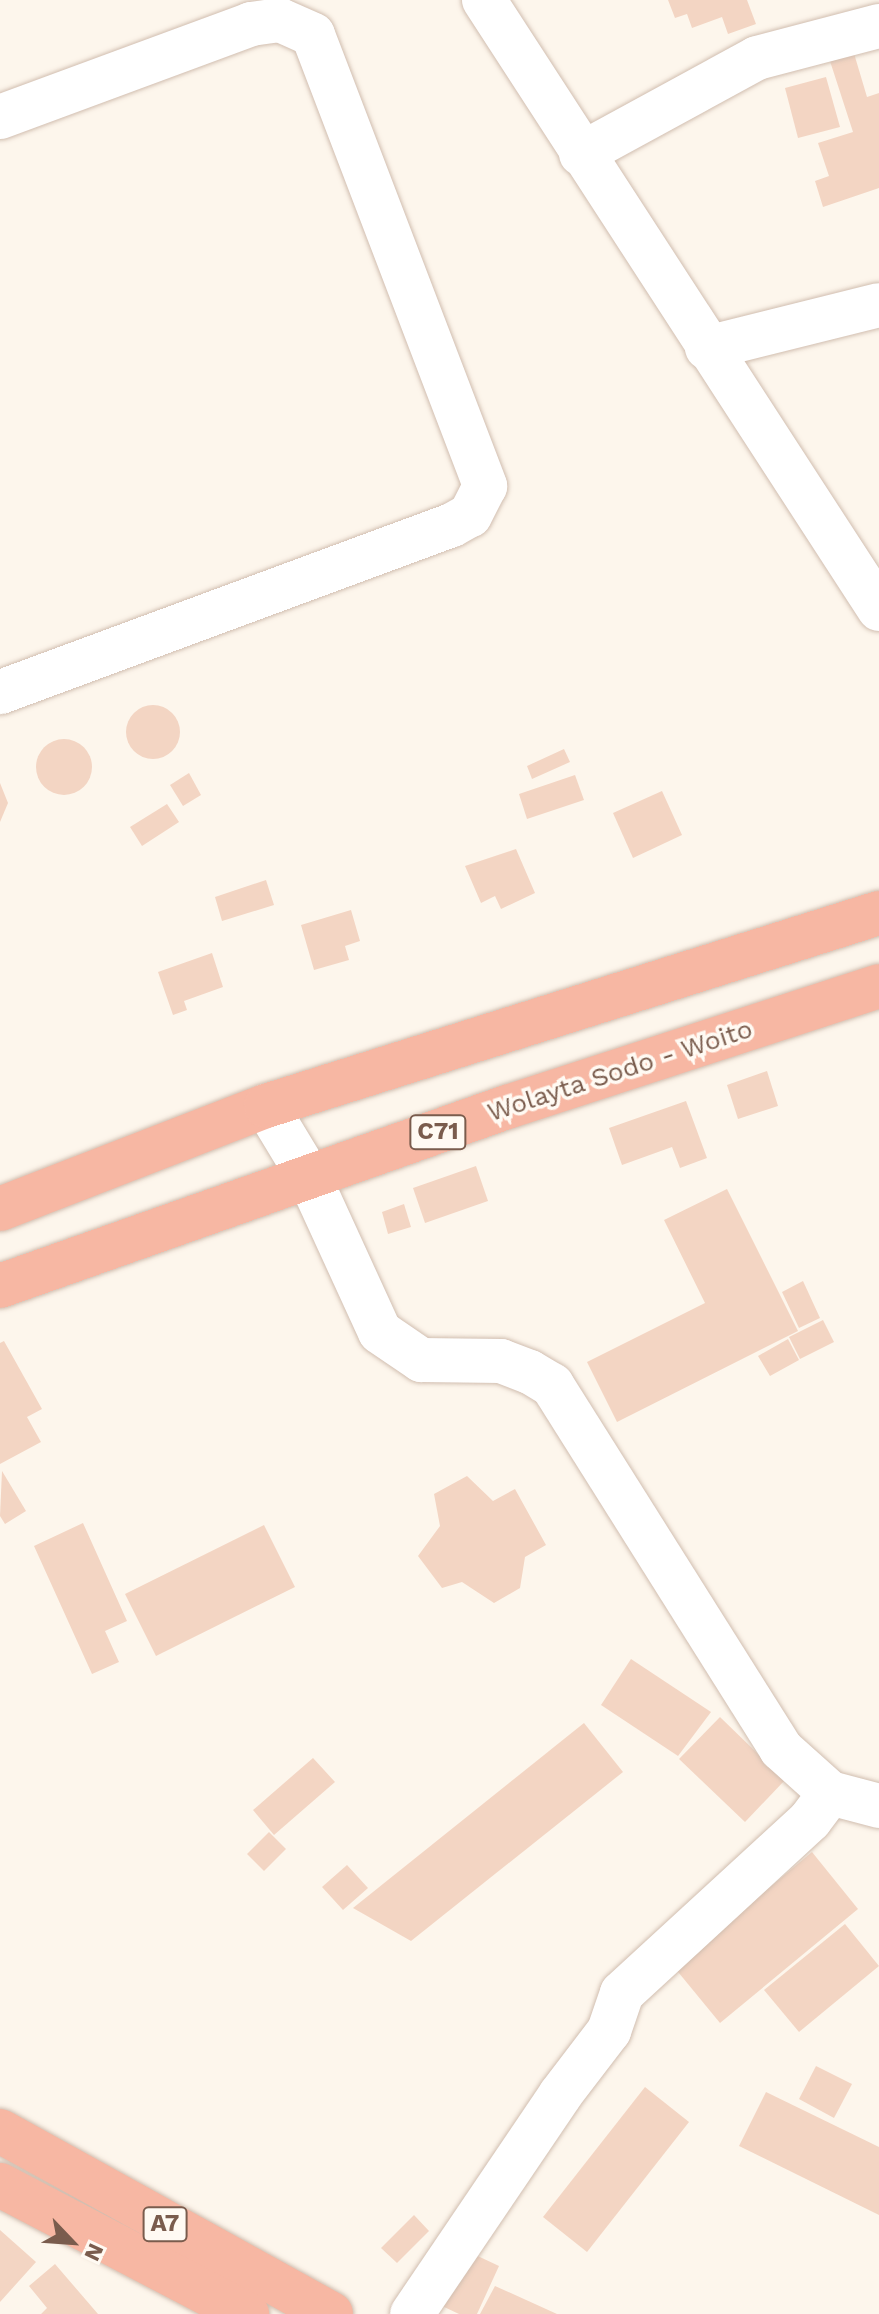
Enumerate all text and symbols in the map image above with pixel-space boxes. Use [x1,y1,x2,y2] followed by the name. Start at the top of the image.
[483,1013,757,1129] street label: Wolayta Sodo - Woito
[408,1112,468,1152] road number: C71
[32,2202,112,2282] north arrow
[141,2204,189,2244] road number: A7
[79,2240,109,2265] text: N

